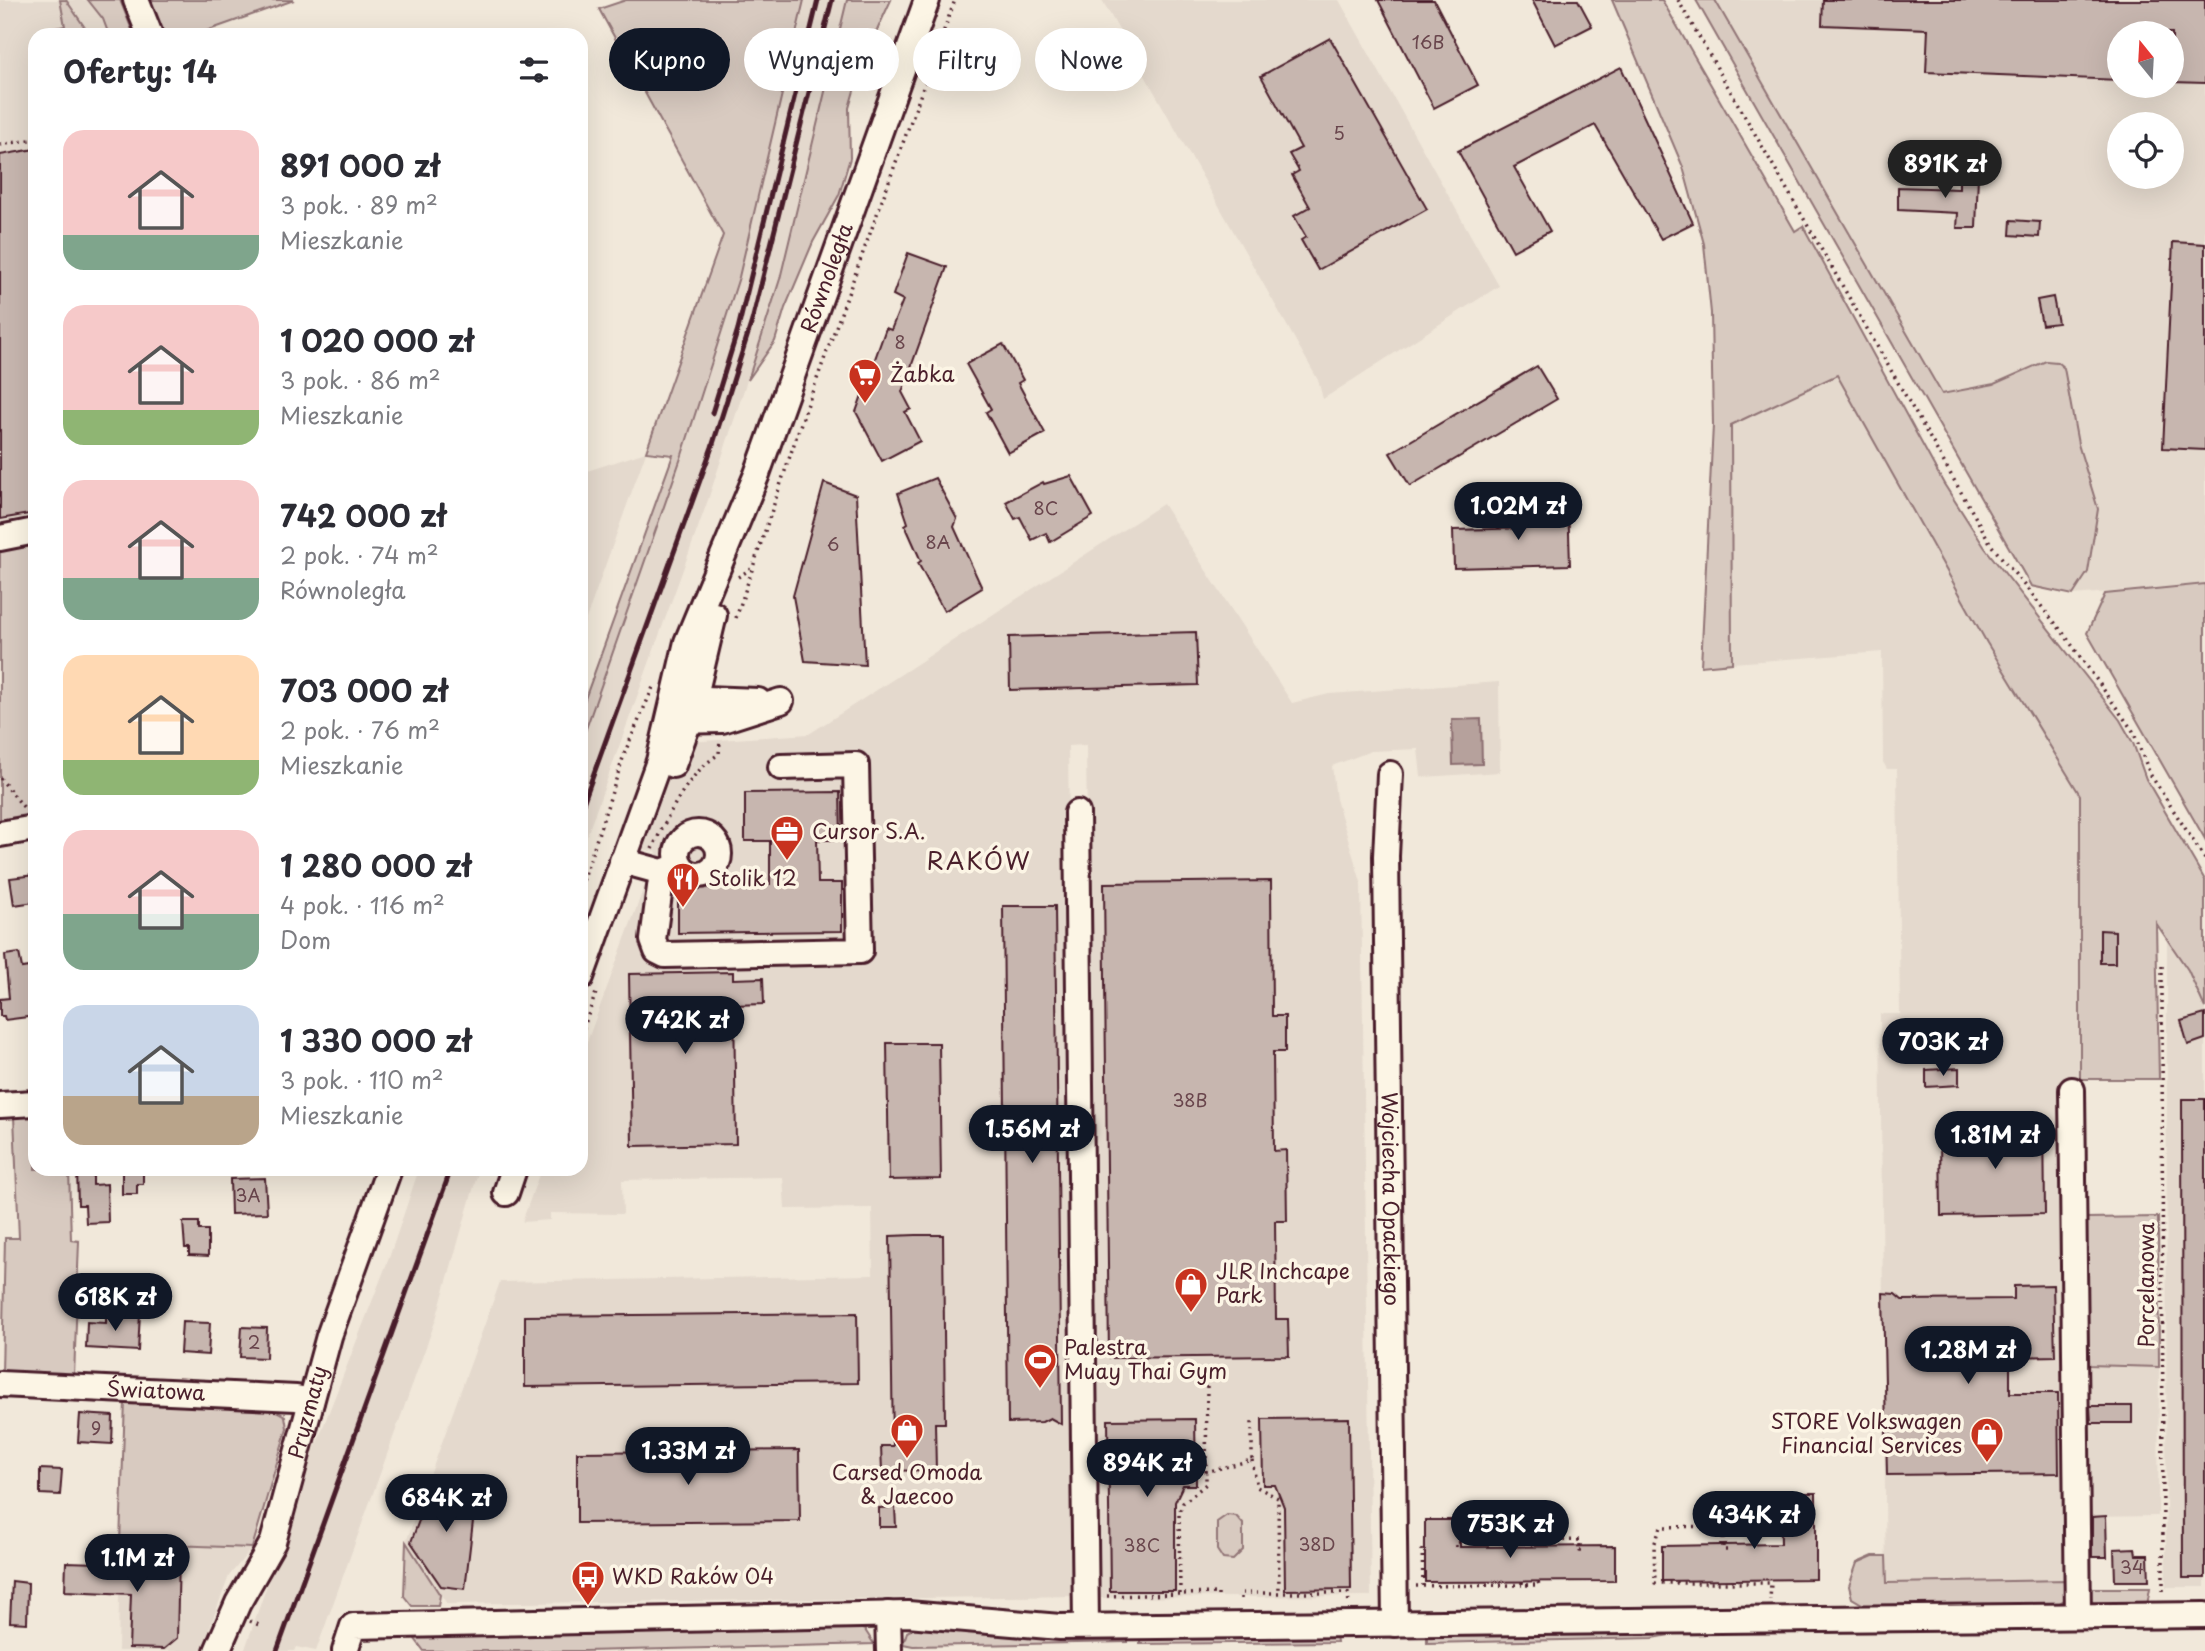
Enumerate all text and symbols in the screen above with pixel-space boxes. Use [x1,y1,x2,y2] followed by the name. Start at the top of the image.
[2107,21,2184,98] north arrow
[2107,21,2184,189] map controls
[609,28,730,91] chip: Kupno
[744,28,899,91] chip: Wynajem
[913,28,1021,91] chip: Filtry
[1035,28,1147,91] chip: Nowe
[1412,28,1444,55] house number: 16B
[63,48,217,93] text: Oferty: 14
[515,51,553,89] icon: filters
[2107,112,2184,189] button: locate
[1333,119,1345,146] house number: 5
[1880,140,2010,200] pin: 891K zł
[280,142,440,187] text: 891 000 zł
[1904,145,1986,180] text: 891K zł
[119,158,203,242] icon: home
[280,187,438,222] text: 3 pok. · 89 m²
[791,218,860,337] street label: Równoległa
[280,222,404,257] text: Mieszkanie
[280,317,474,362] text: 1 020 000 zł
[894,328,906,355] house number: 8
[119,333,203,417] icon: home
[846,356,884,405] supermarket icon: Żabka
[890,357,954,389] place label: Żabka
[280,362,441,397] text: 3 pok. · 86 m²
[280,397,404,432] text: Mieszkanie
[1446,482,1590,542] pin: 1.02M zł
[1470,487,1566,522] text: 1.02M zł
[280,492,446,537] text: 742 000 zł
[1034,494,1058,521] house number: 8C
[119,508,203,592] icon: home
[925,528,951,555] house number: 8A
[827,530,839,557] house number: 6
[280,537,439,572] text: 2 pok. · 74 m²
[280,572,405,607] text: Równoległa
[280,667,448,712] text: 703 000 zł
[119,683,203,767] icon: home
[280,712,440,747] text: 2 pok. · 76 m²
[280,747,404,782] text: Mieszkanie
[768,813,806,862] office icon: Cursor S.A.
[812,814,925,846] place label: Cursor S.A.
[280,842,471,887] text: 1 280 000 zł
[926,842,1032,878] district label: RAKÓW
[119,858,203,942] icon: home
[664,860,702,909] restaurant icon: Stolik 12
[708,861,797,893] place label: Stolik 12
[280,887,445,922] text: 4 pok. · 116 m²
[280,922,331,957] text: Dom
[620,996,750,1056] pin: 742K zł
[641,1001,729,1036] text: 742K zł
[280,1017,471,1062] text: 1 330 000 zł
[1878,1018,2008,1078] pin: 703K zł
[1898,1023,1988,1058] text: 703K zł
[119,1033,203,1117] icon: home
[280,1062,444,1097] text: 3 pok. · 110 m²
[1172,1086,1208,1113] house number: 38B
[1375,1092,1409,1306] street label: Wojciecha Opackiego
[280,1097,404,1132] text: Mieszkanie
[960,1106,1104,1165] pin: 1.56M zł
[985,1110,1079,1145] text: 1.56M zł
[1923,1112,2067,1171] pin: 1.81M zł
[1951,1116,2039,1151] text: 1.81M zł
[236,1181,260,1208] house number: 3A
[2129,1222,2161,1348] street label: Porcelanowa
[1216,1254,1350,1310] place label: JLR Inchcape Park
[1172,1265,1210,1314] shop icon: JLR Inchcape Park
[50,1274,180,1333] pin: 618K zł
[74,1278,156,1313] text: 618K zł
[1896,1326,2040,1386] pin: 1.28M zł
[248,1328,260,1355] house number: 2
[1064,1330,1227,1386] place label: Palestra Muay Thai Gym
[1921,1331,2015,1366] text: 1.28M zł
[1021,1341,1059,1390] sports icon: Palestra Muay Thai Gym
[278,1362,334,1462] street label: Pryzmaty
[106,1371,206,1408] street label: Światowa
[1770,1404,1962,1460] place label: STORE Volkswagen Financial Services
[888,1411,926,1460] shop icon: Carsed Omoda & Jaecoo
[91,1414,101,1441] house number: 9
[1968,1415,2006,1464] shop icon: STORE Volkswagen Financial Services
[616,1428,760,1487] pin: 1.33M zł
[641,1432,735,1467] text: 1.33M zł
[1082,1440,1212,1499] pin: 894K zł
[1103,1444,1191,1479] text: 894K zł
[832,1455,982,1511] place label: Carsed Omoda & Jaecoo
[381,1474,511,1534] pin: 684K zł
[401,1479,491,1514] text: 684K zł
[1689,1492,1819,1551] pin: 434K zł
[1709,1496,1799,1531] text: 434K zł
[1445,1500,1575,1560] pin: 753K zł
[1467,1505,1553,1540] text: 753K zł
[1298,1530,1336,1557] house number: 38D
[1124,1531,1160,1558] house number: 38C
[72,1534,202,1594] pin: 1.1M zł
[101,1539,173,1574] text: 1.1M zł
[2120,1553,2144,1580] house number: 34
[569,1558,607,1607] bus stop icon: WKD Raków 04
[612,1559,774,1591] place label: WKD Raków 04

